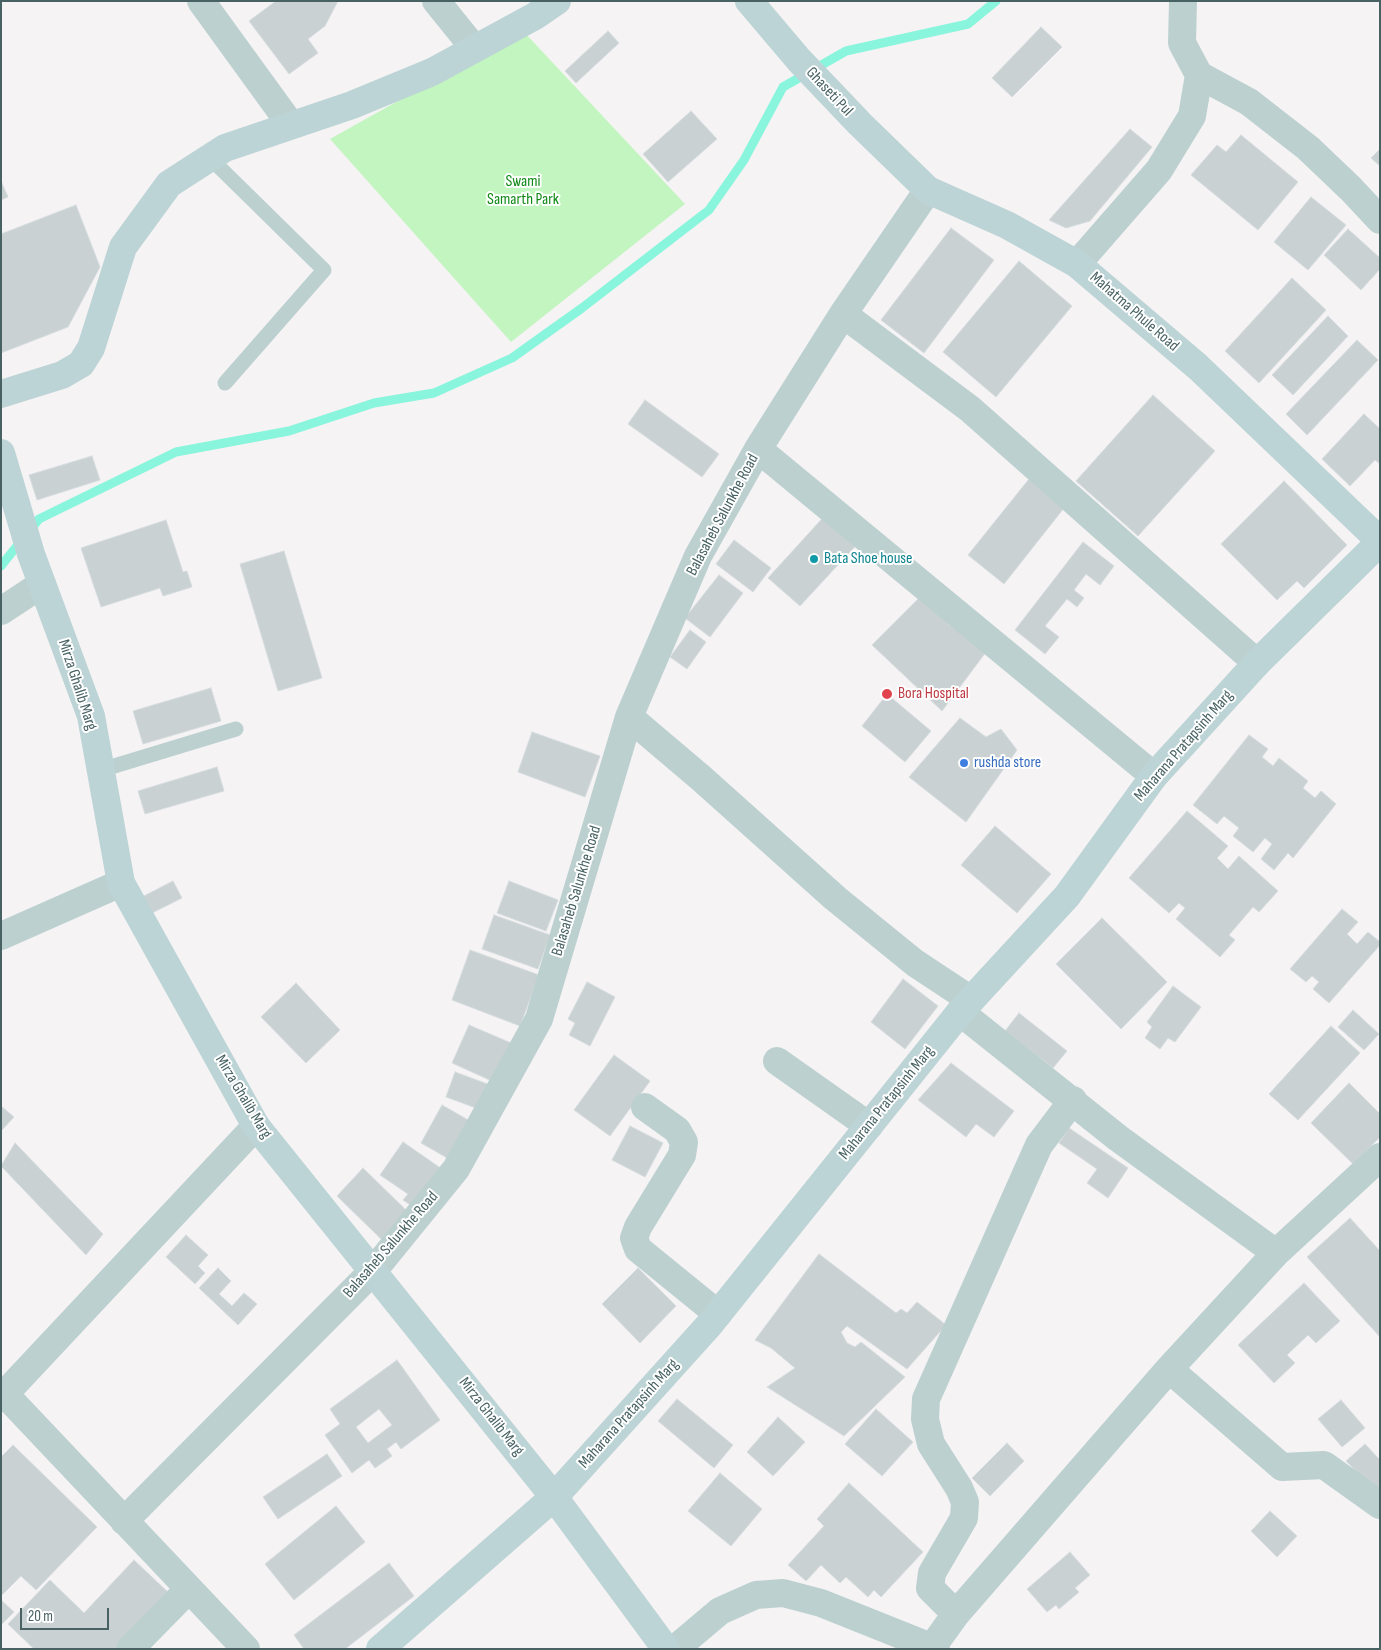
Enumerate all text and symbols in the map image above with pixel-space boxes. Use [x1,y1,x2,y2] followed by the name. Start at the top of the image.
[802,64,856,120] street label: Ghaseti Pul
[487,172,559,210] park label: Swami Samarth Park
[1086,268,1182,356] street label: Mahatma Phule Road
[683,451,763,579] street label: Balasaheb Salunkhe Road
[824,549,912,569] place label: Bata Shoe house
[808,553,820,565] marker: Bata Shoe house
[53,637,101,733] street label: Mirza Ghalib Marg
[898,684,969,704] place label: Bora Hospital
[880,687,894,701] marker: Bora Hospital
[1131,687,1237,805] street label: Maharana Pratapsinh Marg
[974,753,1041,773] place label: rushda store
[958,757,970,769] marker: rushda store
[548,824,606,958] street label: Balasaheb Salunkhe Road
[835,1042,939,1164] street label: Maharana Pratapsinh Marg
[211,1052,275,1142] street label: Mirza Ghalib Marg
[340,1188,442,1302] street label: Balasaheb Salunkhe Road
[575,1355,683,1473] street label: Maharana Pratapsinh Marg
[454,1374,528,1460] street label: Mirza Ghalib Marg
[22,1598,111,1630] scale bar
[28,1607,53,1626] text: 20 m

